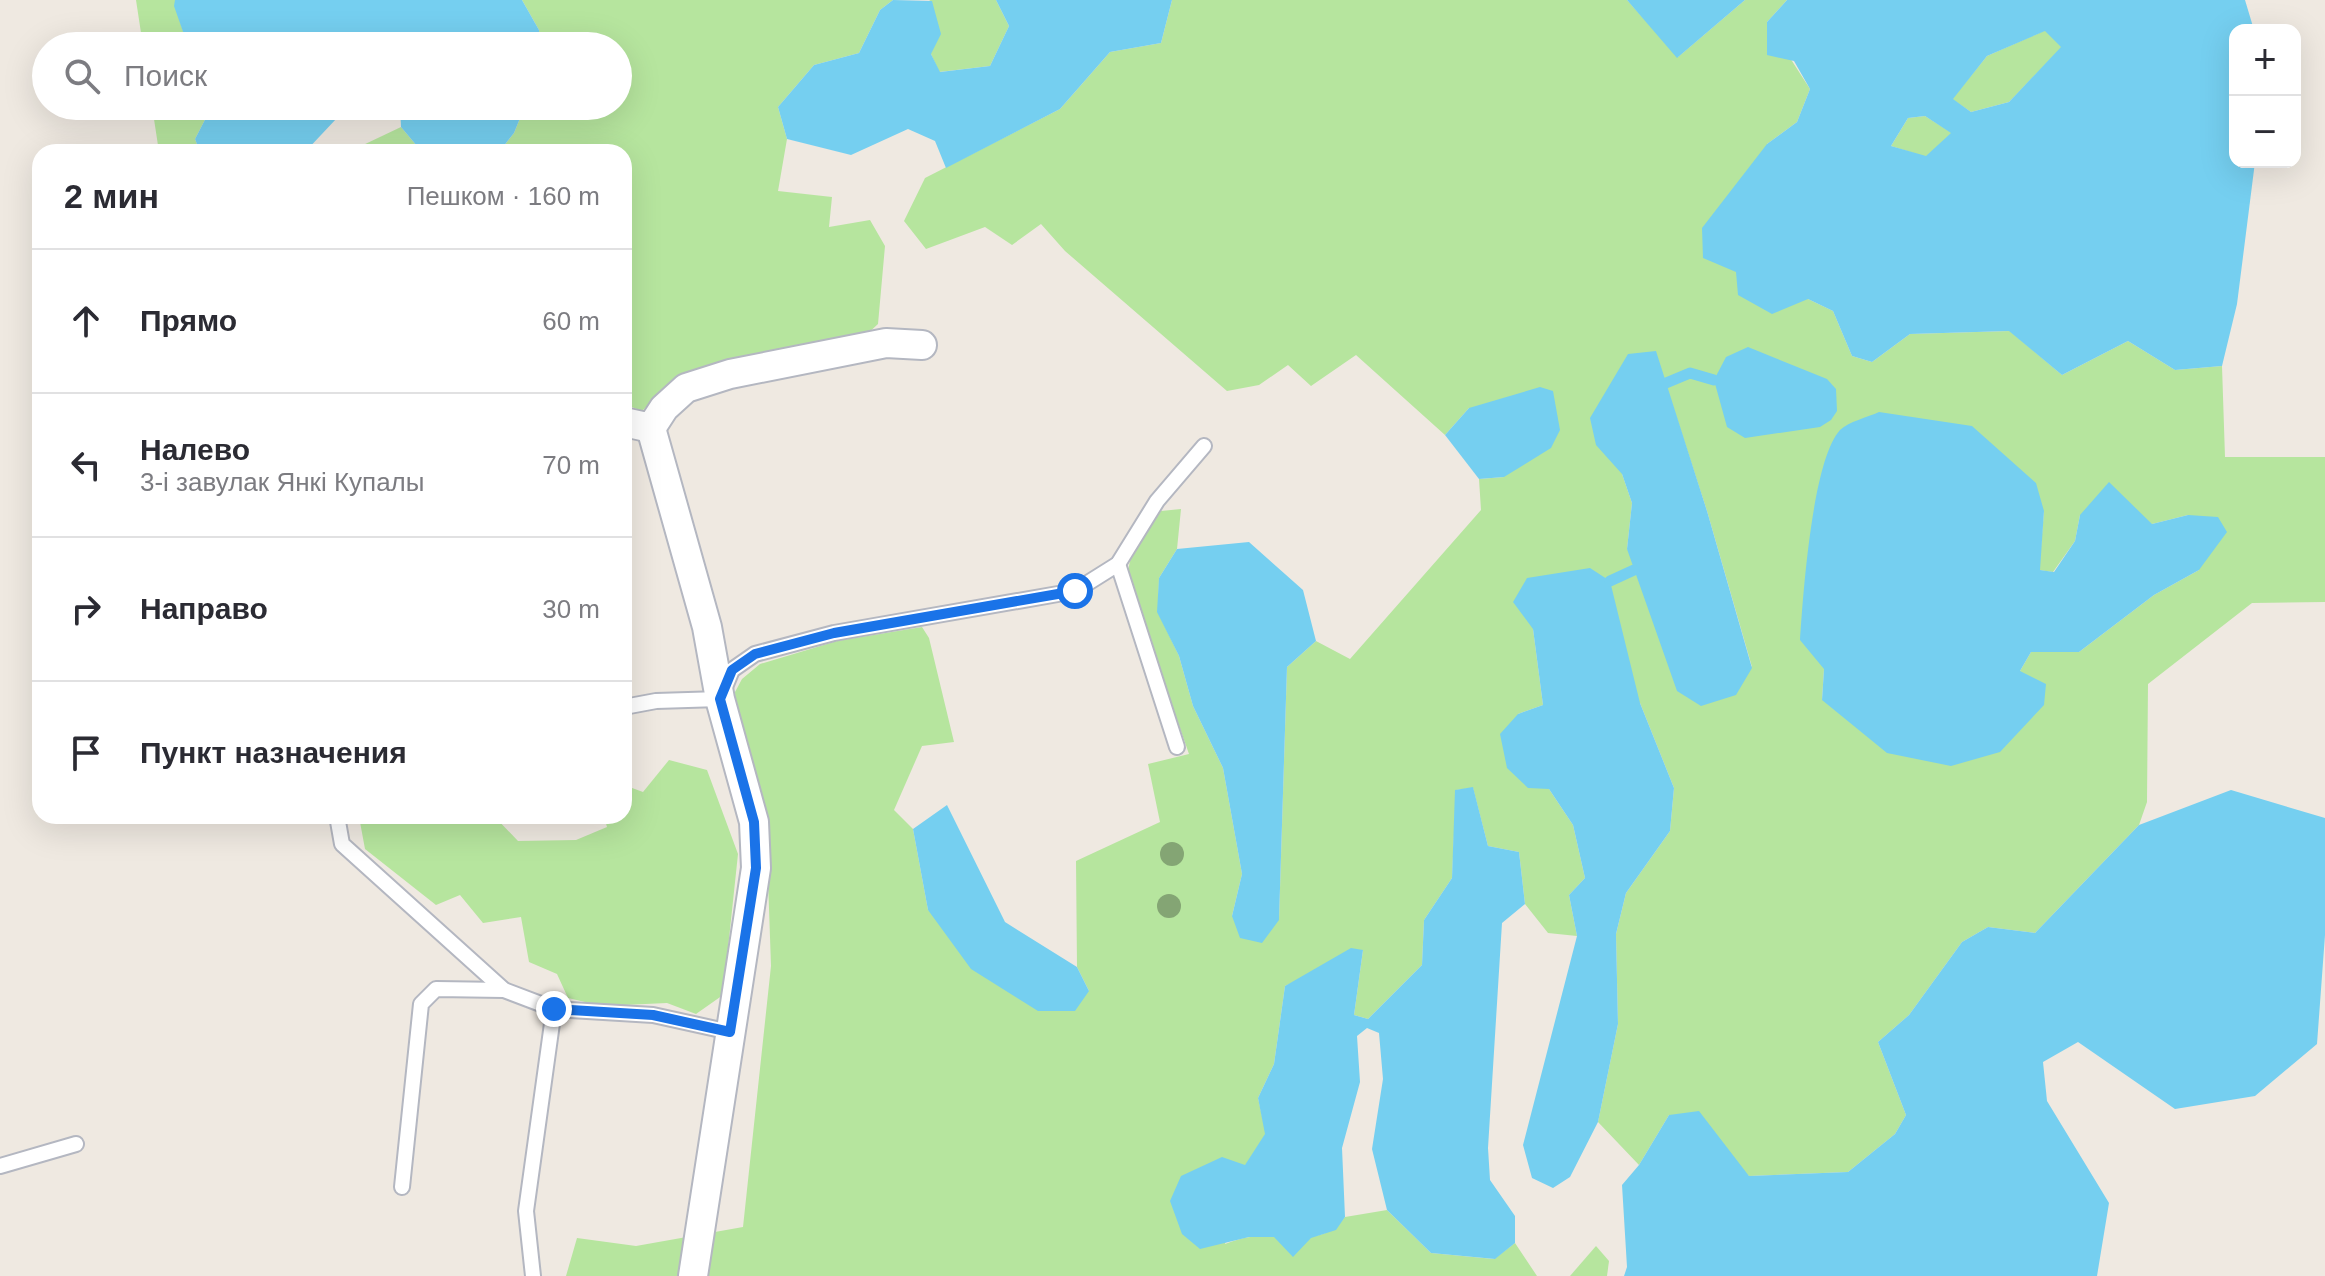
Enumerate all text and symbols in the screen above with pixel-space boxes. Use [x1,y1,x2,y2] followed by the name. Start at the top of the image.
[2229,24,2301,168] map controls
[2229,24,2301,96] button: +
[32,32,632,120] search box
[60,54,104,98] icon: search
[124,59,207,92] text: Поиск
[2229,96,2301,168] button: −
[64,177,159,215] text: 2 мин
[407,181,600,211] text: Пешком · 160 m
[64,299,108,343] icon: ahead
[140,304,237,337] text: Прямо
[542,306,600,336] text: 60 m
[140,433,250,466] text: Налево
[64,443,108,487] icon: left
[542,450,600,480] text: 70 m
[140,467,424,497] text: 3-і завулак Янкі Купалы
[1057,573,1093,609] route start
[64,587,108,631] icon: right
[140,592,268,625] text: Направо
[542,594,600,624] text: 30 m
[64,731,108,775] icon: arrive
[140,736,407,769] text: Пункт назначения
[536,991,572,1027] route end

